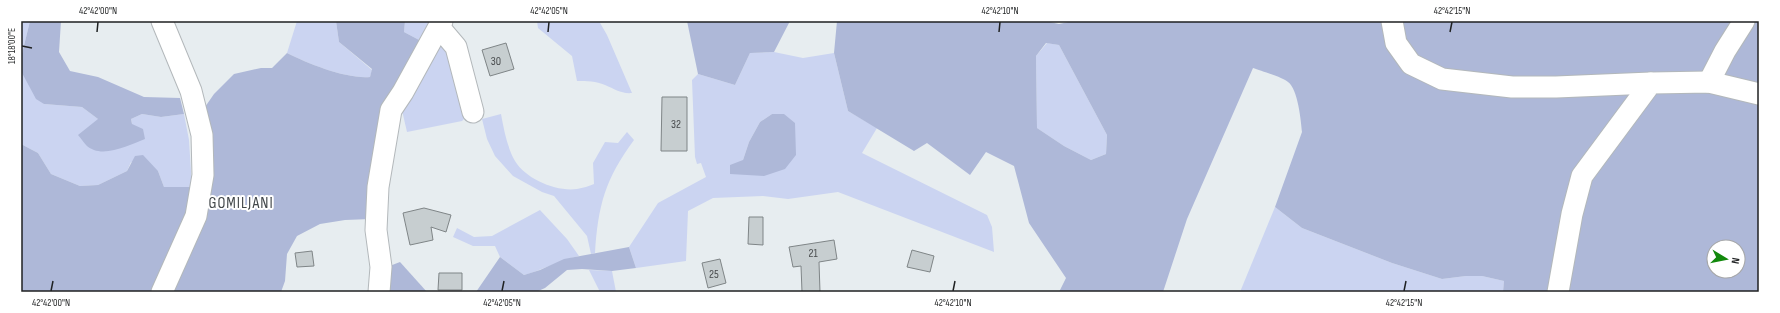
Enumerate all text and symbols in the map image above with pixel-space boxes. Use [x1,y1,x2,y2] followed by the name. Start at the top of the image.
[79,5,117,17] text: 42°42'00"N
[530,5,568,17] text: 42°42'05"N
[982,5,1019,17] text: 42°42'10"N
[1434,5,1470,17] text: 42°42'15"N
[6,28,18,64] text: 18°18'00"E
[491,54,501,69] house number: 30
[671,117,681,132] house number: 32
[208,194,274,213] district label: GOMILJANI
[1706,239,1746,279] north arrow
[808,246,818,261] house number: 21
[1728,257,1742,265] text: N
[709,267,719,282] house number: 25
[32,297,70,309] text: 42°42'00"N
[483,297,521,309] text: 42°42'05"N
[935,297,972,309] text: 42°42'10"N
[1386,297,1422,309] text: 42°42'15"N

